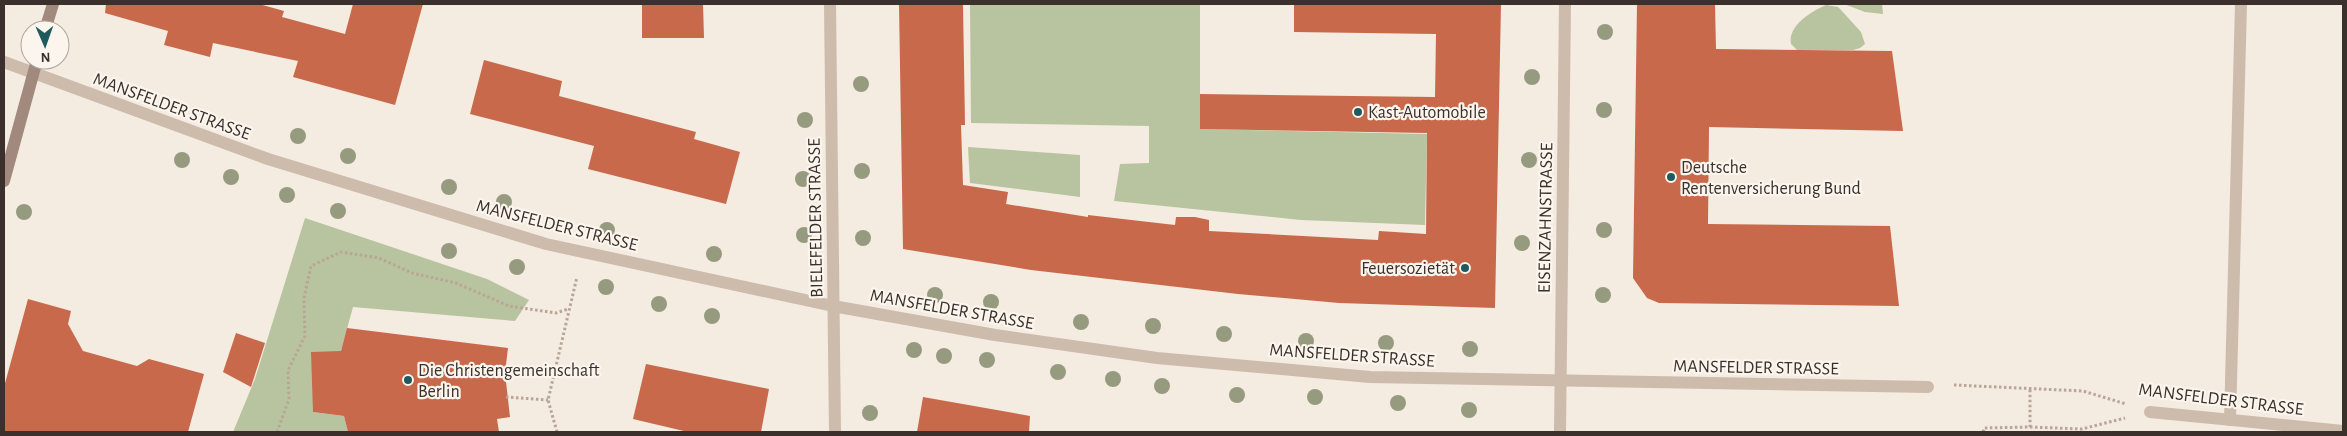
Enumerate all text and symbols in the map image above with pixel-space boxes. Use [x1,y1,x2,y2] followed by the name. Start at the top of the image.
[20,20,70,70] north arrow
[40,50,51,64] text: N
[91,70,253,144] street label: MANSFELDER STRASSE
[1368,104,1486,122] place label: Kast-Automobile
[1352,106,1364,118] marker: Kast-Automobile
[806,138,826,298] street label: BIELEFELDER STRASSE
[1536,142,1556,293] street label: EISENZAHNSTRASSE
[1681,159,1861,198] place label: Deutsche Rentenversicherung Bund
[1665,171,1677,183] marker: Deutsche Rentenversicherung Bund
[474,197,640,255] street label: MANSFELDER STRASSE
[1361,260,1455,278] place label: Feuersozietät
[1459,262,1471,274] marker: Feuersozietät
[869,287,1035,333] street label: MANSFELDER STRASSE
[1269,341,1436,371] street label: MANSFELDER STRASSE
[1673,358,1839,378] street label: MANSFELDER STRASSE
[418,362,600,401] place label: Die Christengemeinschaft Berlin
[402,374,414,386] marker: Die Christengemeinschaft Berlin
[2138,381,2305,419] street label: MANSFELDER STRASSE

